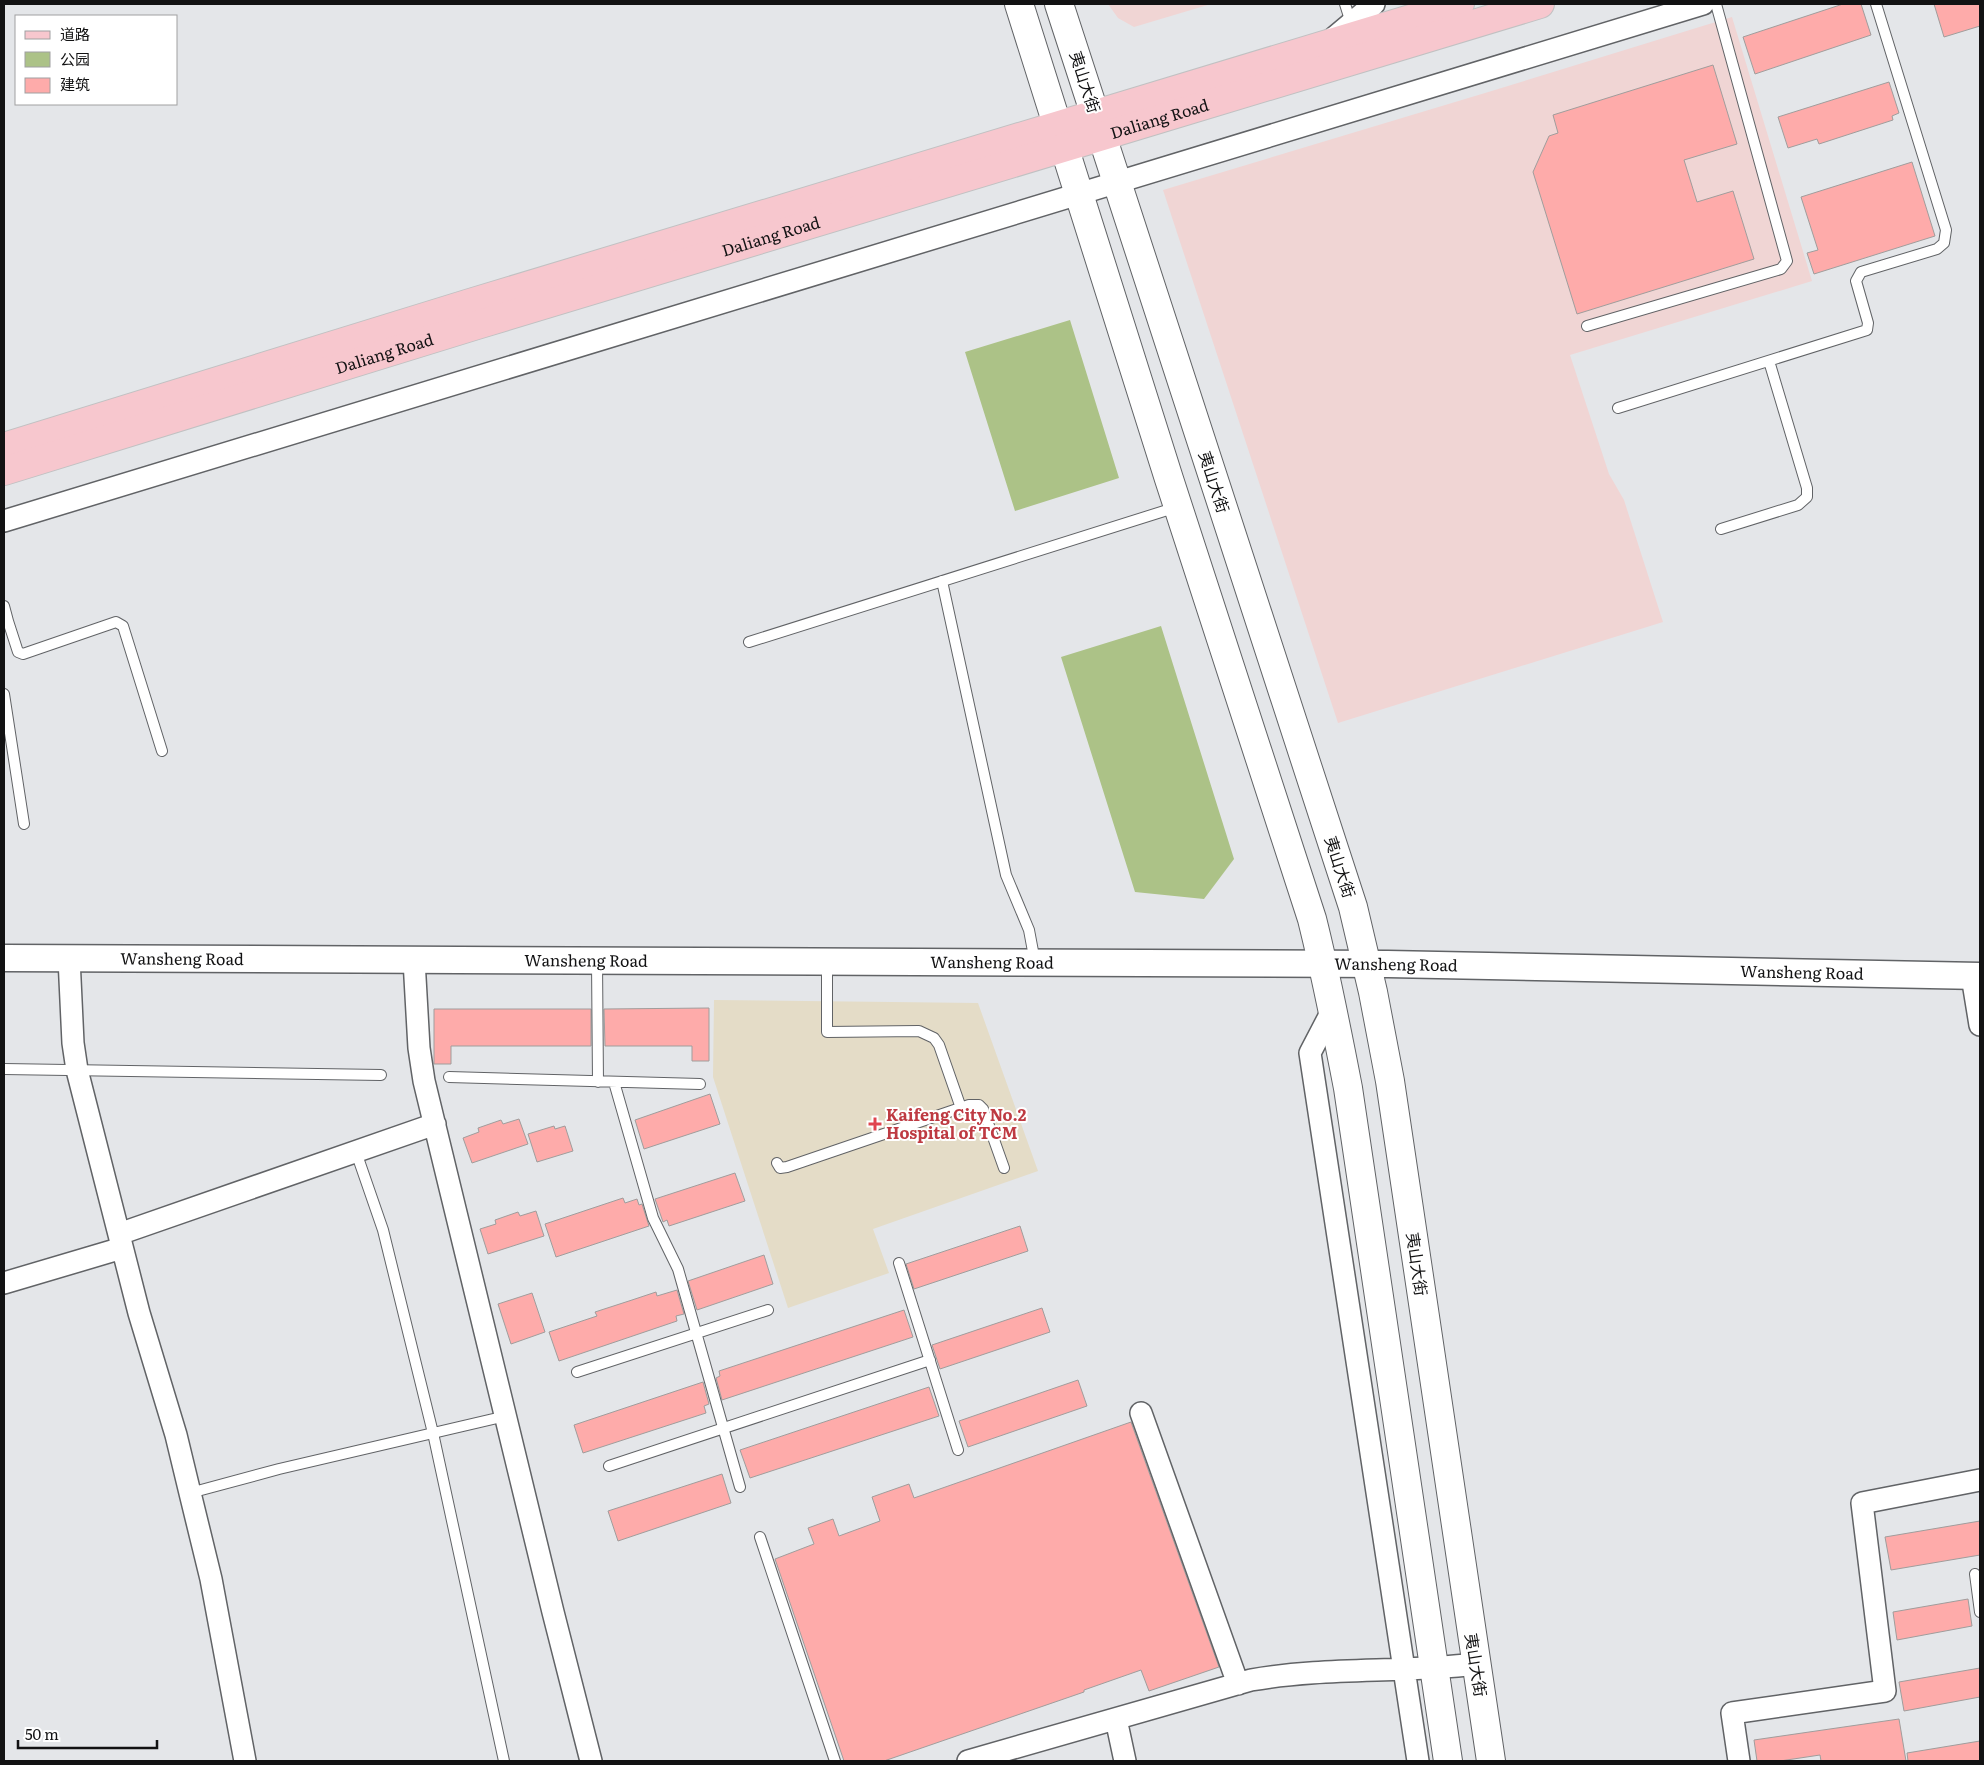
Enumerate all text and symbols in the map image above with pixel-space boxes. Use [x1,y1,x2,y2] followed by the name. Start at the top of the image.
[15,15,178,105] legend
[60,22,90,45] text: 道路
[60,47,90,70] text: 公园
[1065,48,1107,116] street label: 夷山大街
[60,72,90,95] text: 建筑
[1107,92,1212,144] street label: Daliang Road
[718,209,823,261] street label: Daliang Road
[332,326,436,379] street label: Daliang Road
[1194,448,1236,516] street label: 夷山大街
[1320,833,1362,901] street label: 夷山大街
[120,946,244,970] street label: Wansheng Road
[524,947,648,972] street label: Wansheng Road
[930,949,1054,974] street label: Wansheng Road
[1334,951,1458,976] street label: Wansheng Road
[1740,958,1864,985] street label: Wansheng Road
[886,1102,1027,1144] place label: Kaifeng City No.2 Hospital of TCM
[868,1117,882,1131] marker: Kaifeng City No.2 Hospital of TCM
[1402,1230,1434,1297] street label: 夷山大街
[1460,1631,1494,1698] street label: 夷山大街
[18,1718,156,1750] scale bar
[25,1722,59,1745] text: 50 m

